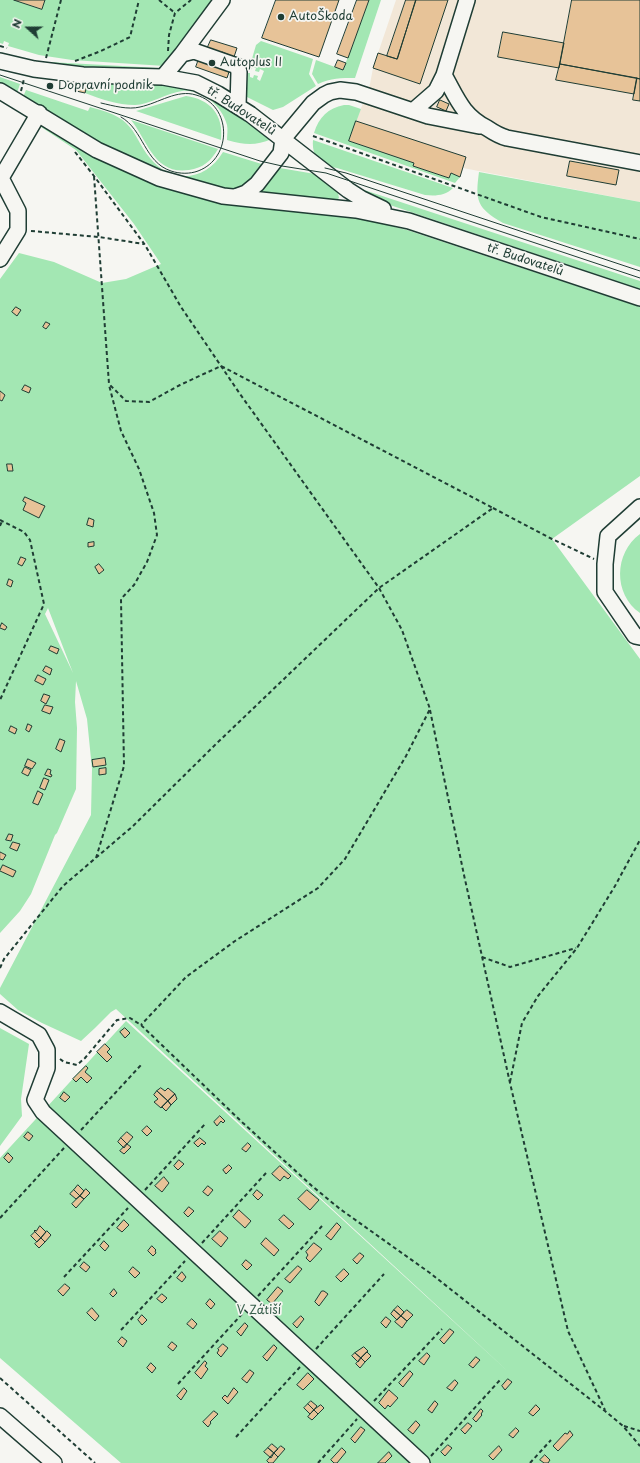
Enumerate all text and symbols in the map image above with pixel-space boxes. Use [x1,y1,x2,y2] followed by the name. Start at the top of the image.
[8,8,48,48] north arrow
[289,10,353,24] place label: AutoŠkoda
[276,12,286,22] marker: AutoŠkoda
[7,16,26,31] text: N
[220,56,282,70] place label: Autoplus II
[207,58,217,68] marker: Autoplus II
[58,79,153,93] place label: Dopravní podnik
[45,81,55,91] marker: Dopravní podnik
[204,83,278,139] street label: tř. Budovatelů
[485,241,565,279] street label: tř. Budovatelů
[237,1304,281,1318] park label: V Zátiší

